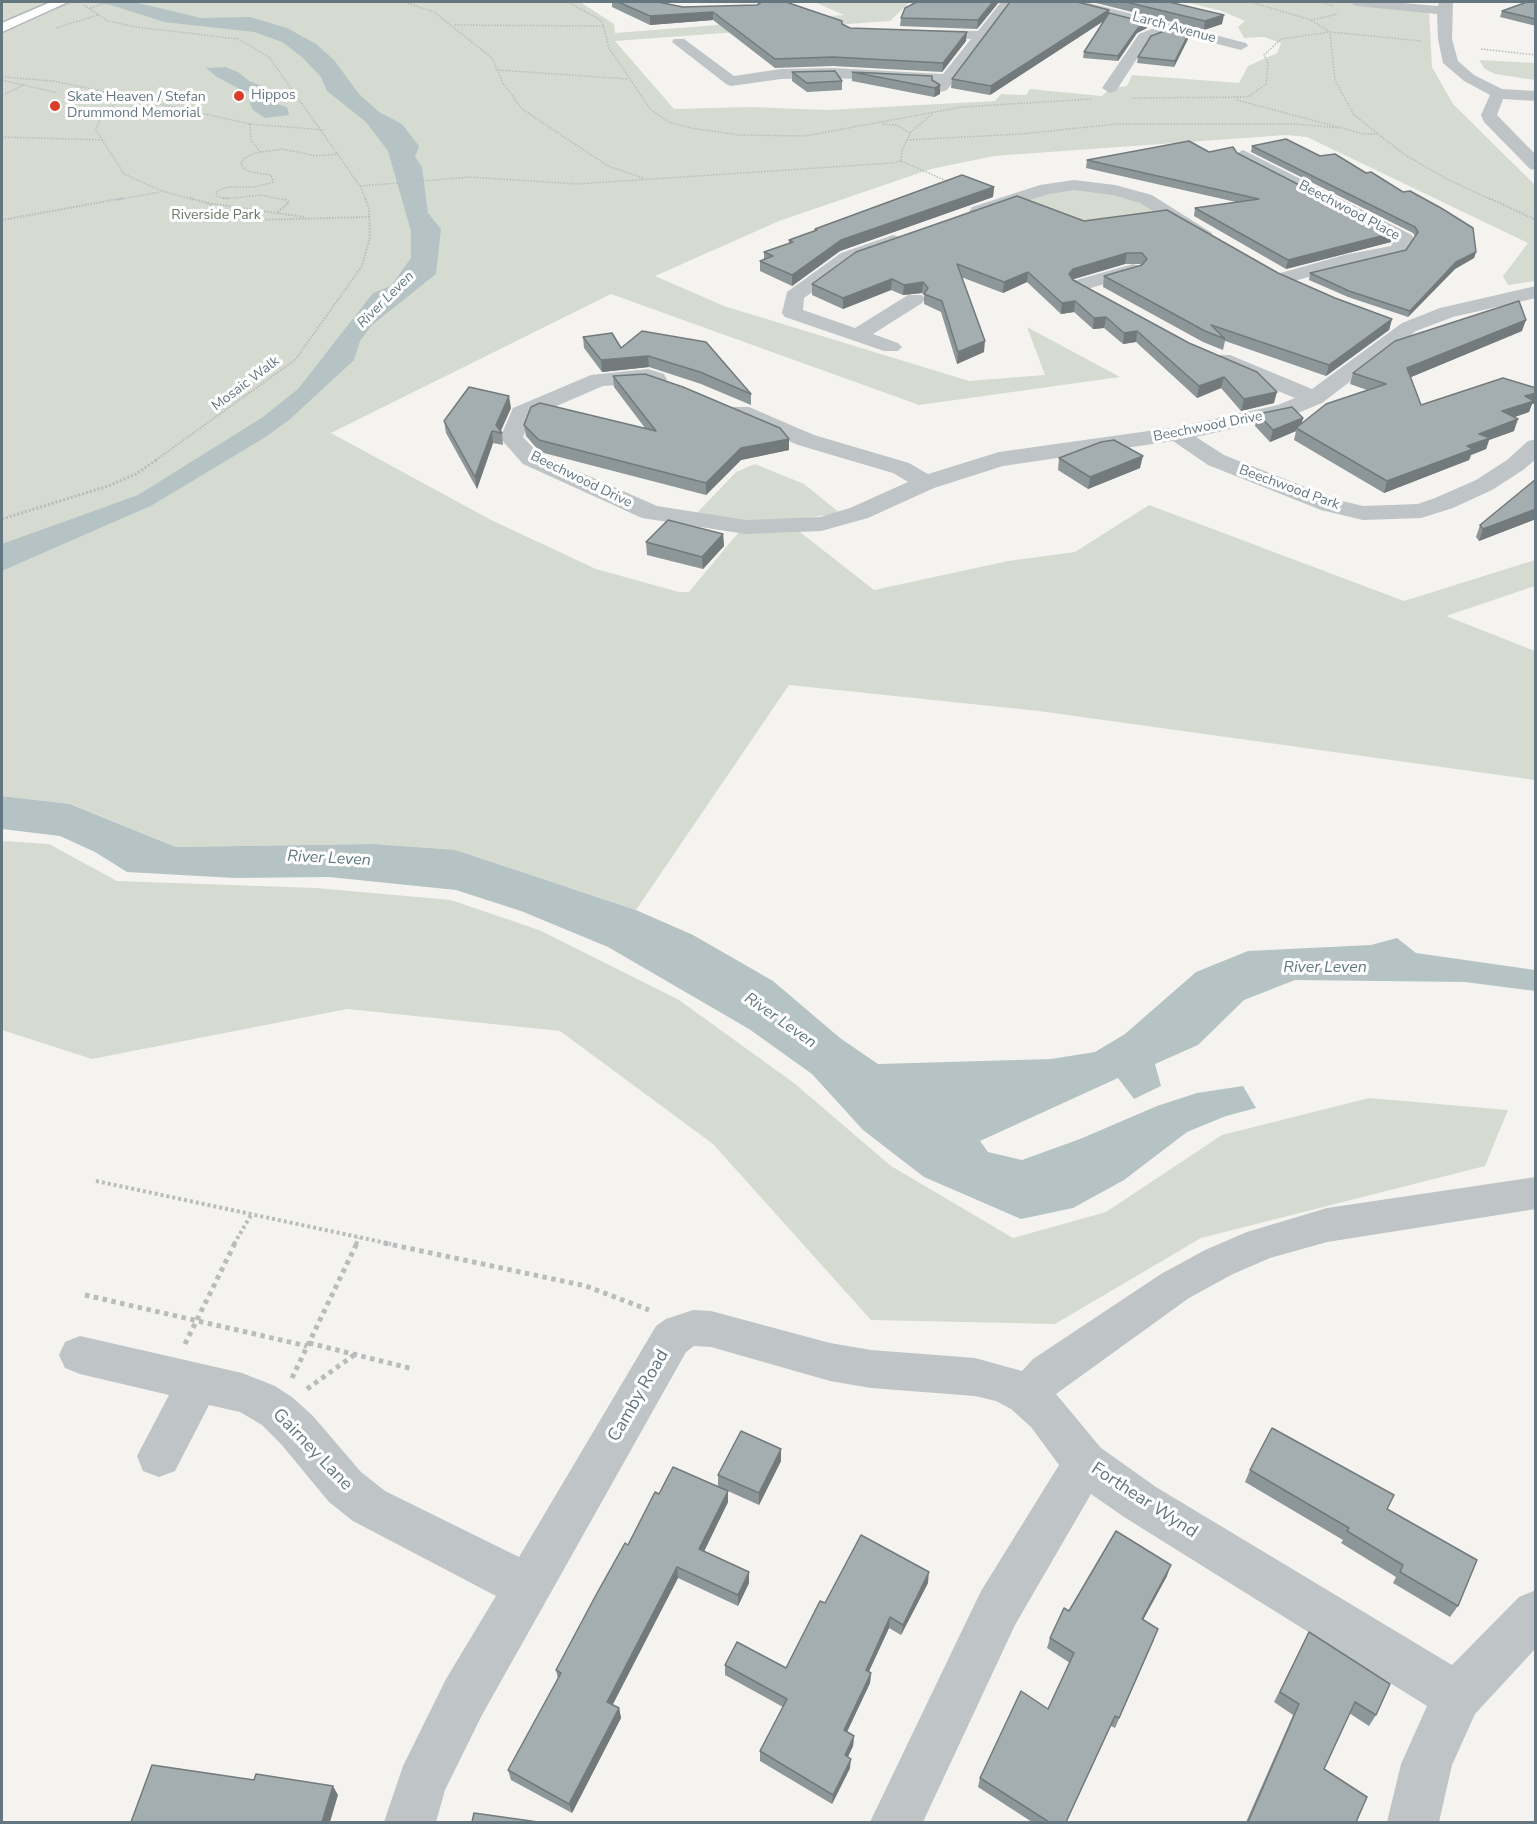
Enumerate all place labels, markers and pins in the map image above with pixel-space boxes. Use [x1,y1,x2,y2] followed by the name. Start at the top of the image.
[251,88,296,104] place label: Hippos
[232,89,246,103] marker: Hippos
[67,90,206,122] place label: Skate Heaven / Stefan Drummond Memorial
[48,99,62,113] marker: Skate Heaven / Stefan Drummond Memorial

